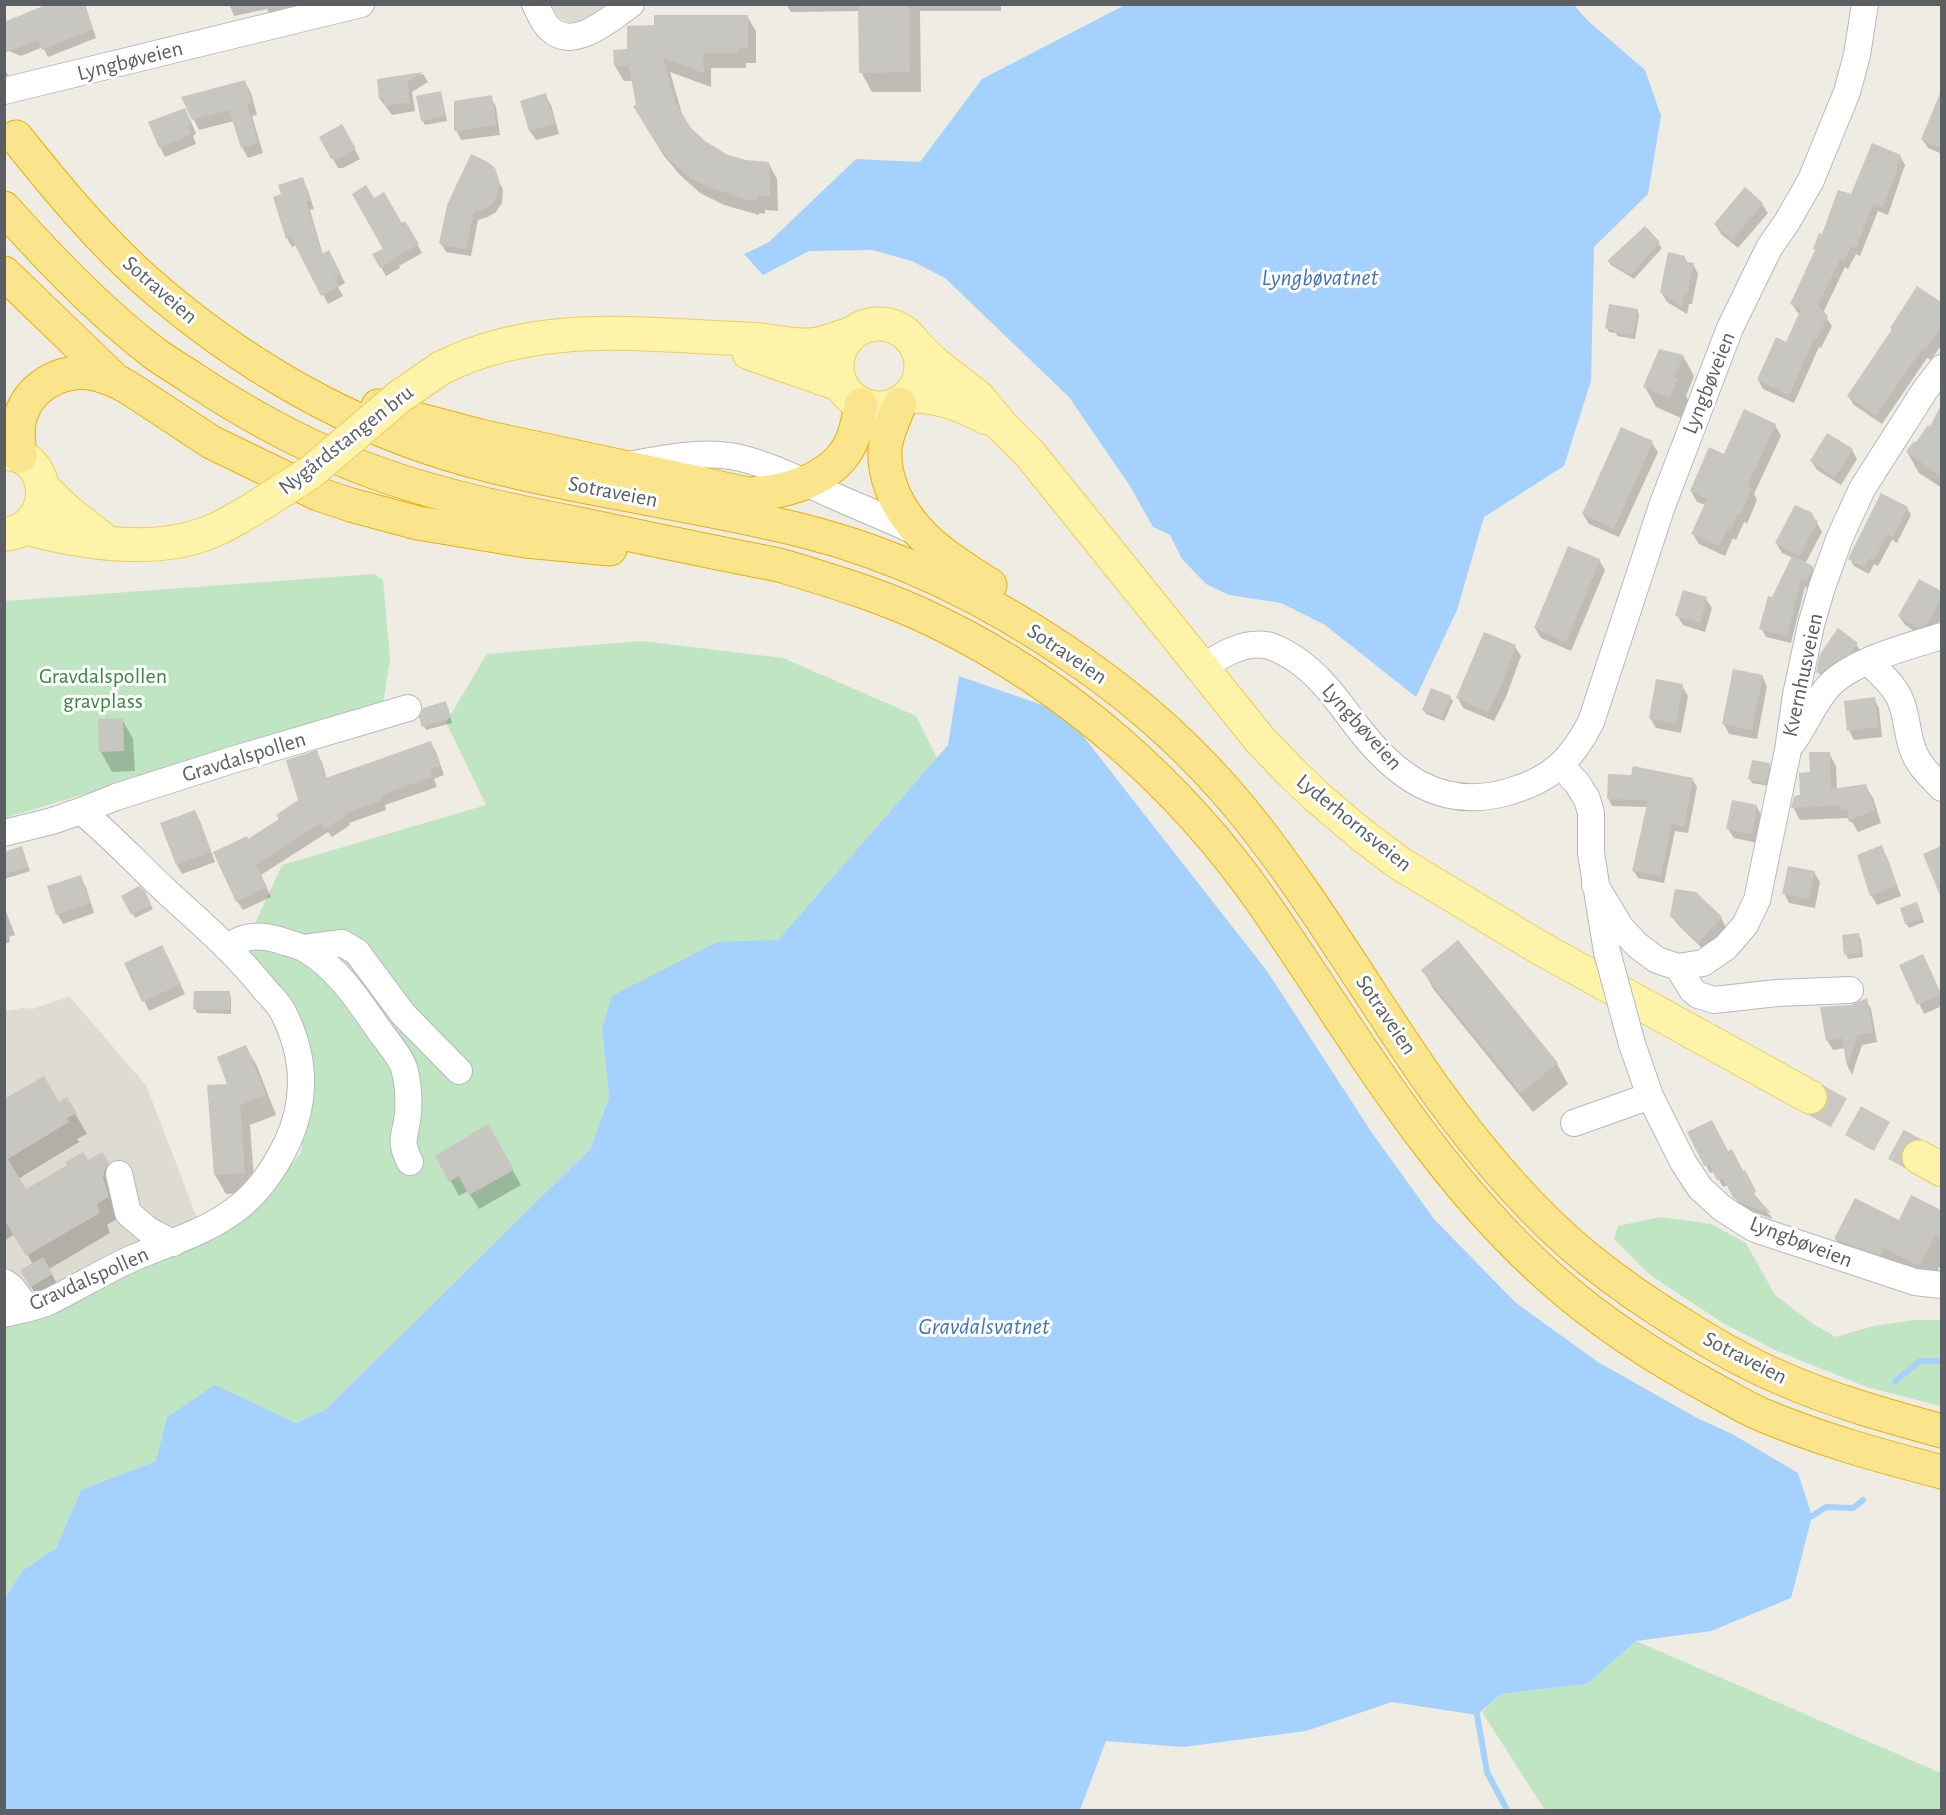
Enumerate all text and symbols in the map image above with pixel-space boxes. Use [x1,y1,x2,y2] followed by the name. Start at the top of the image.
[74,35,186,87] street label: Lyngbøveien
[117,250,203,330] street label: Sotraveien
[1262,264,1378,292] water label: Lyngbøvatnet
[1677,328,1741,438] street label: Lyngbøveien
[273,379,419,501] street label: Nygårdstangen bru
[566,470,660,514] street label: Sotraveien
[1777,611,1829,739] street label: Kvernhusveien
[1022,618,1112,690] street label: Sotraveien
[39,663,167,714] park label: Gravdalspollen gravplass
[1316,678,1408,776] street label: Lyngbøveien
[179,726,309,788] street label: Gravdalspollen
[1291,768,1417,878] street label: Lyderhornsveien
[1350,970,1422,1060] street label: Sotraveien
[1746,1210,1856,1274] street label: Lyngbøveien
[25,1241,153,1317] street label: Gravdalspollen
[918,1313,1050,1341] water label: Gravdalsvatnet
[1699,1326,1791,1390] street label: Sotraveien

